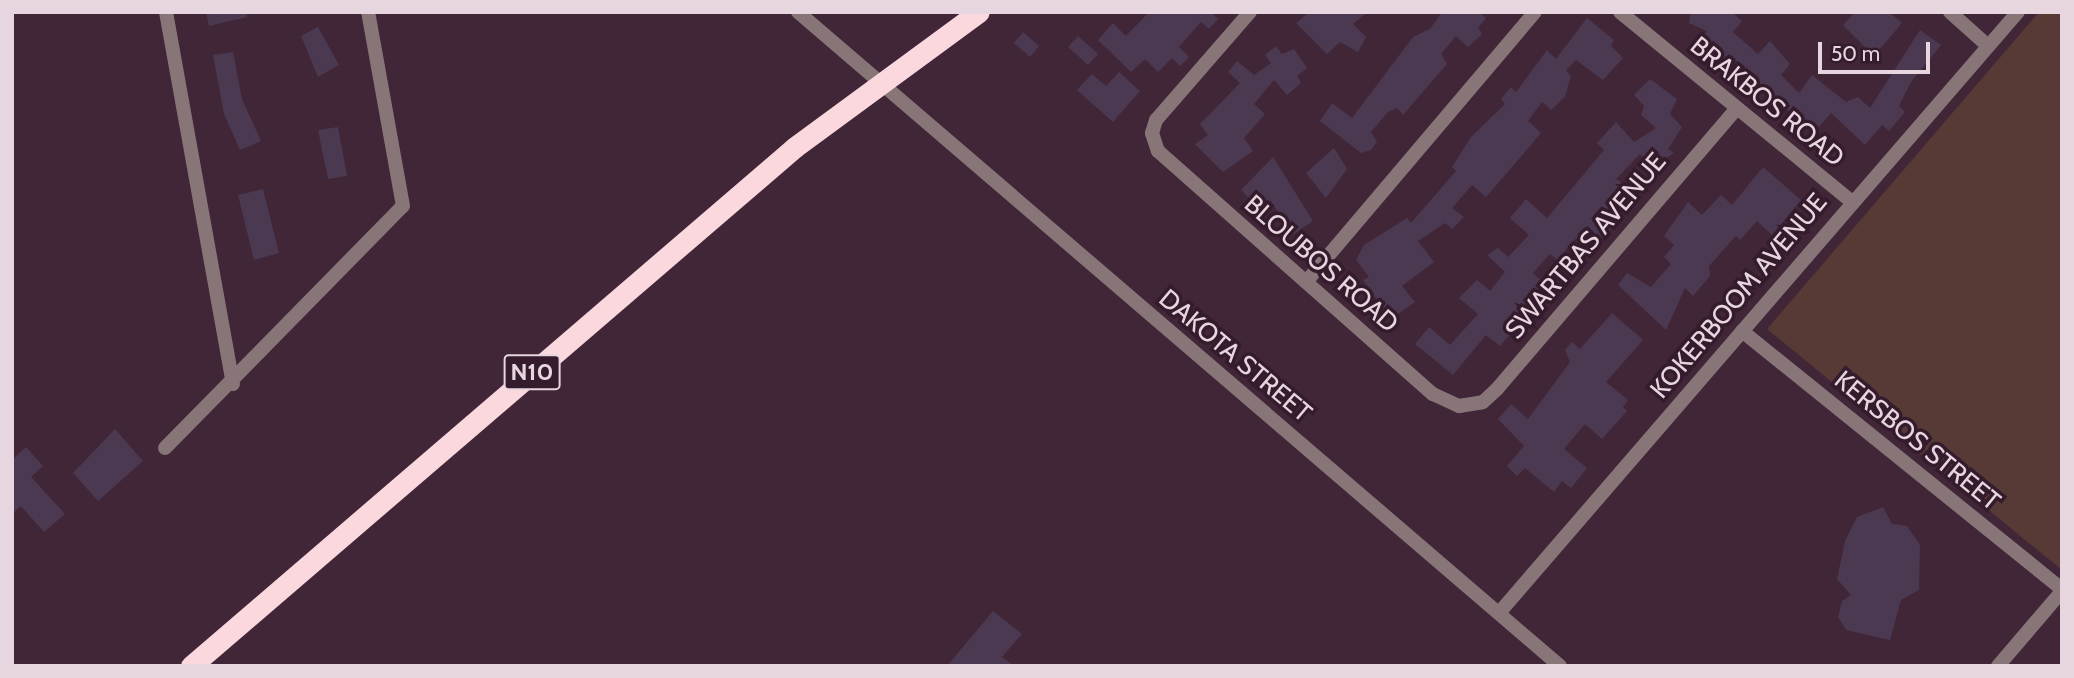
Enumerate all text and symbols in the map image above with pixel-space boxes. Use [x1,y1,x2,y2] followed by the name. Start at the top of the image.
[1822,28,1934,72] scale bar
[1684,30,1850,174] street label: BRAKBOS ROAD
[1831,41,1880,66] text: 50 m
[1499,147,1673,345] street label: SWARTBAS AVENUE
[1644,187,1834,405] street label: KOKERBOOM AVENUE
[1238,189,1404,339] street label: BLOUBOS ROAD
[1152,283,1318,429] street label: DAKOTA STREET
[502,352,562,393] road number: N10
[1828,365,2006,517] street label: KERSBOS STREET

